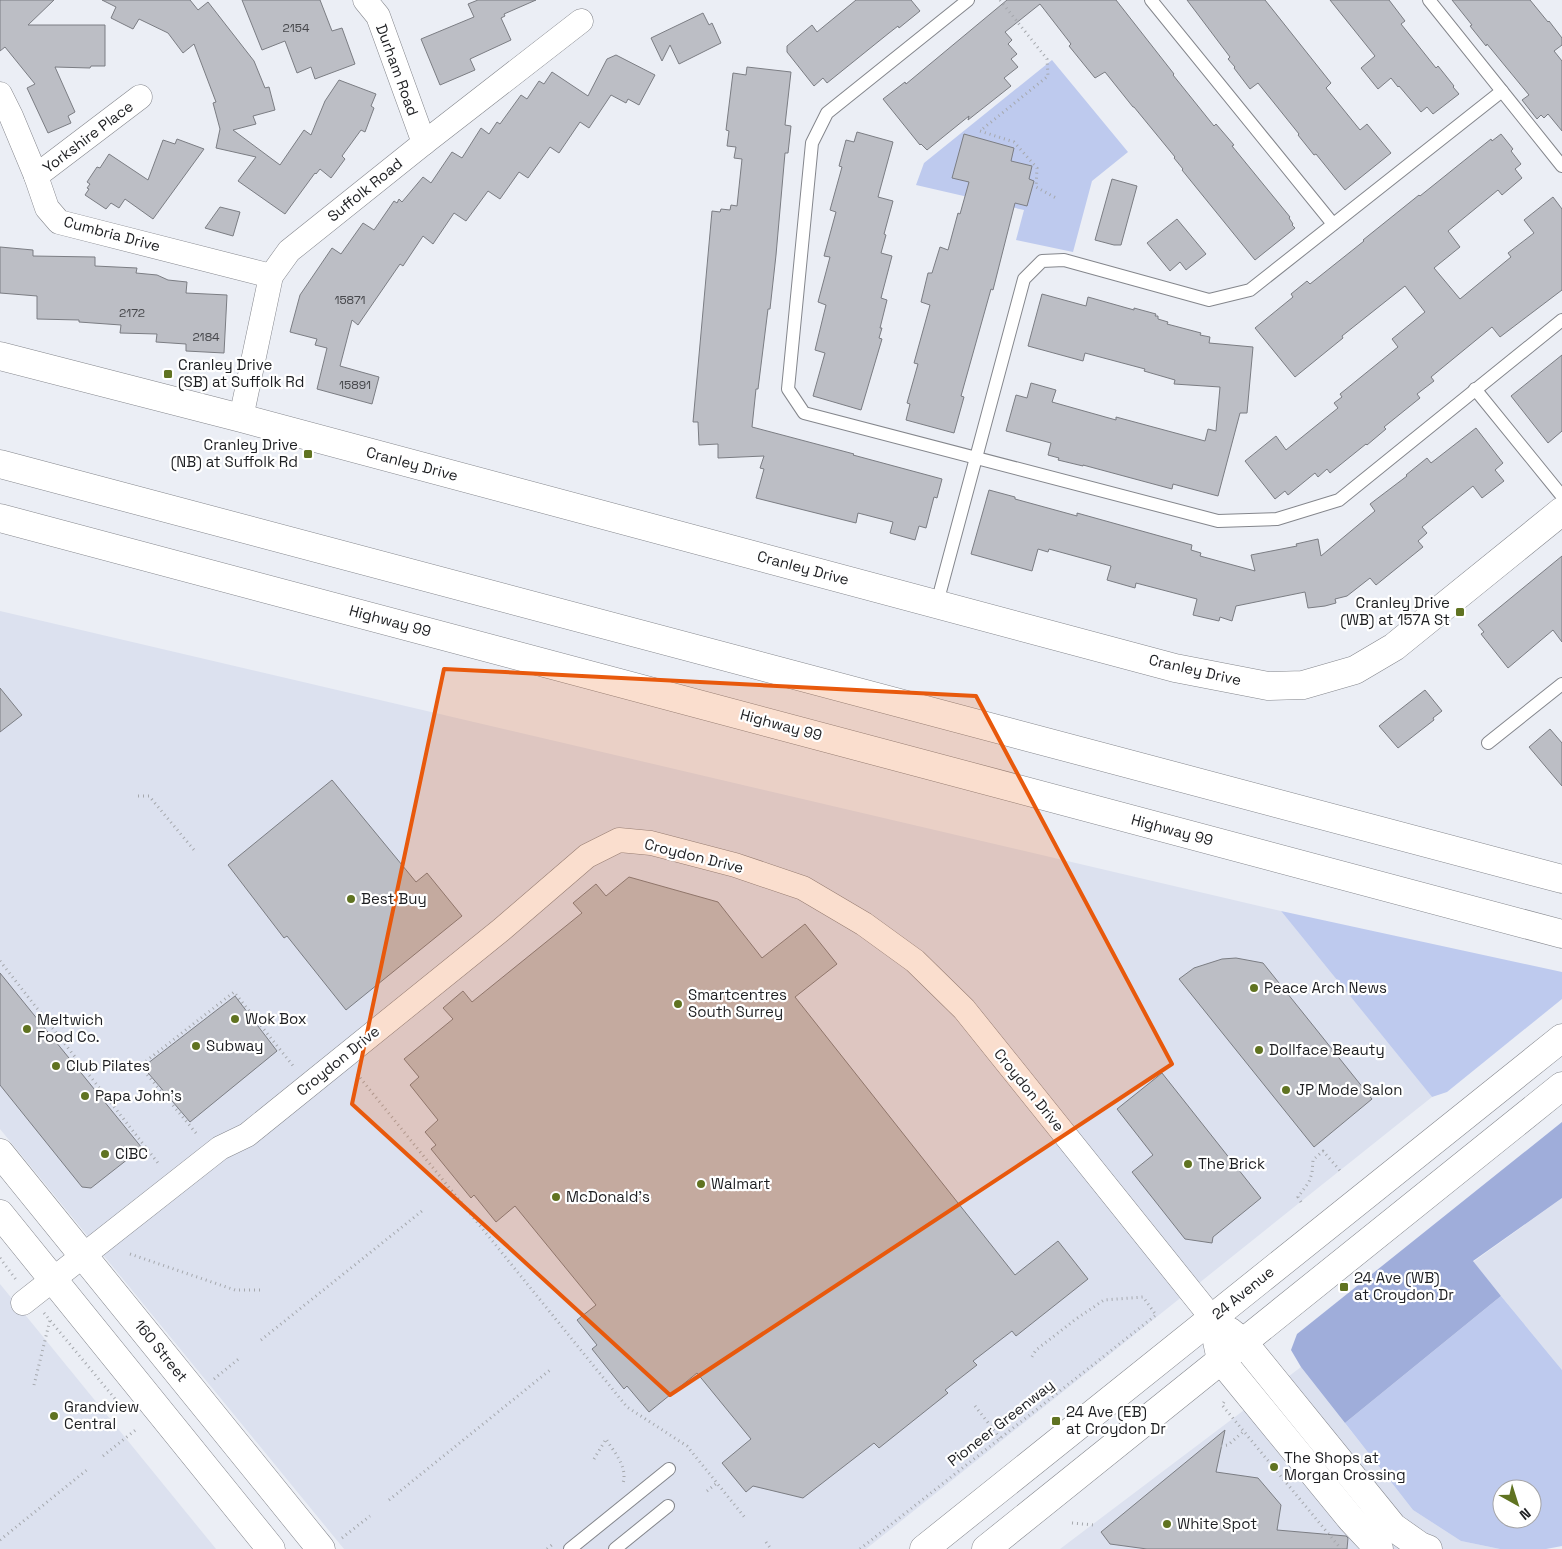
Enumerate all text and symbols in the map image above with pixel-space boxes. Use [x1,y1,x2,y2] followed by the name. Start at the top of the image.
[283,20,310,36] house number: 2154
[372,21,423,118] street label: Durham Road
[39,96,137,177] street label: Yorkshire Place
[323,154,406,226] street label: Suffolk Road
[62,212,163,256] street label: Cumbria Drive
[334,292,366,308] house number: 15871
[119,305,145,321] house number: 2172
[192,329,220,345] house number: 2184
[178,355,304,392] place label: Cranley Drive (SB) at Suffolk Rd
[162,368,174,380] marker: Cranley Drive (SB) at Suffolk Rd
[339,377,371,393] house number: 15891
[171,435,298,472] place label: Cranley Drive (NB) at Suffolk Rd
[364,442,460,485] street label: Cranley Drive
[302,448,314,460] marker: Cranley Drive (NB) at Suffolk Rd
[755,546,851,589] street label: Cranley Drive
[1340,593,1450,630] place label: Cranley Drive (WB) at 157A St
[347,600,433,641] street label: Highway 99
[1454,606,1466,618] marker: Cranley Drive (WB) at 157A St
[1147,650,1243,689] street label: Cranley Drive
[738,704,824,745] street label: Highway 99
[1129,809,1215,850] street label: Highway 99
[643,834,746,877] street label: Croydon Drive
[361,889,427,908] place label: Best Buy
[345,893,357,905] marker: Best Buy
[1264,978,1387,997] place label: Peace Arch News
[1248,982,1260,994] marker: Peace Arch News
[688,985,787,1021] place label: Smartcentres South Surrey
[672,998,684,1010] marker: Smartcentres South Surrey
[245,1009,307,1028] place label: Wok Box
[37,1010,103,1046] place label: Meltwich Food Co.
[229,1013,241,1025] marker: Wok Box
[292,1021,383,1100] street label: Croydon Drive
[21,1023,33,1035] marker: Meltwich Food Co.
[206,1036,263,1055] place label: Subway
[190,1040,202,1052] marker: Subway
[1269,1040,1385,1059] place label: Dollface Beauty
[990,1044,1069,1135] street label: Croydon Drive
[1253,1044,1265,1056] marker: Dollface Beauty
[66,1056,150,1075] place label: Club Pilates
[50,1060,62,1072] marker: Club Pilates
[1296,1080,1402,1099] place label: JP Mode Salon
[1280,1084,1292,1096] marker: JP Mode Salon
[95,1086,182,1105] place label: Papa John's
[79,1090,91,1102] marker: Papa John's
[115,1144,148,1163] place label: CIBC
[99,1148,111,1160] marker: CIBC
[1198,1154,1265,1173] place label: The Brick
[1182,1158,1194,1170] marker: The Brick
[711,1174,770,1193] place label: Walmart
[695,1178,707,1190] marker: Walmart
[566,1187,650,1206] place label: McDonald's
[550,1191,562,1203] marker: McDonald's
[1208,1262,1278,1323] street label: 24 Avenue
[1354,1268,1454,1304] place label: 24 Ave (WB) at Croydon Dr
[1338,1281,1350,1293] marker: 24 Ave (WB) at Croydon Dr
[130,1316,192,1386] street label: 160 Street
[944,1375,1058,1470] street label: Pioneer Greenway
[64,1397,139,1433] place label: Grandview Central
[1066,1402,1166,1438] place label: 24 Ave (EB) at Croydon Dr
[48,1410,60,1422] marker: Grandview Central
[1050,1415,1062,1427] marker: 24 Ave (EB) at Croydon Dr
[1284,1448,1406,1484] place label: The Shops at Morgan Crossing
[1268,1461,1280,1473] marker: The Shops at Morgan Crossing
[1492,1479,1542,1529] north arrow
[1516,1504,1534,1524] text: N
[1177,1514,1257,1533] place label: White Spot
[1161,1518,1173,1530] marker: White Spot

